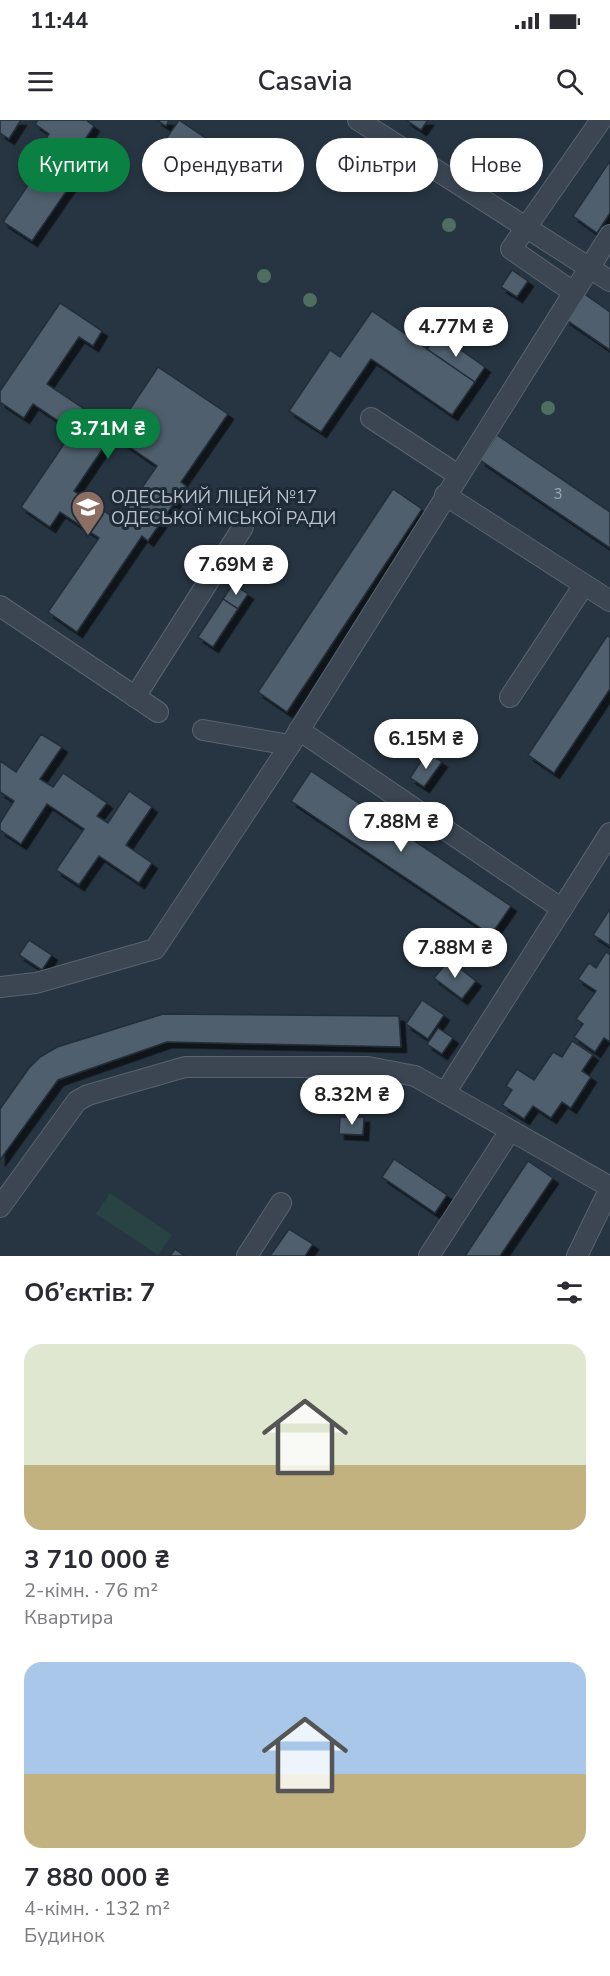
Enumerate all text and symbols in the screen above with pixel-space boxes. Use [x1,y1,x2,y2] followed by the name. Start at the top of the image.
[30,6,88,36] text: 11:44
[258,63,352,100] text: Casavia
[24,65,57,98] icon: menu
[553,65,586,98] icon: search
[18,138,130,192] chip: Купити
[142,138,304,192] chip: Орендувати
[316,138,438,192] chip: Фільтри
[450,138,543,192] chip: Нове
[401,307,511,358] pin: 4.77M ₴
[418,313,494,340] text: 4.77M ₴
[53,409,163,460] pin: 3.71M ₴
[70,415,146,442] text: 3.71M ₴
[553,484,563,504] house number: 3
[111,485,336,530] place label: ОДЕСЬКИЙ ЛІЦЕЙ №17 ОДЕСЬКОЇ МІСЬКОЇ РАДИ
[70,489,106,536] school or university icon: ОДЕСЬКИЙ ЛІЦЕЙ №17 ОДЕСЬКОЇ МІСЬКОЇ РАДИ
[181,545,291,596] pin: 7.69M ₴
[198,551,274,578] text: 7.69M ₴
[371,719,481,770] pin: 6.15M ₴
[388,725,464,752] text: 6.15M ₴
[346,802,456,853] pin: 7.88M ₴
[363,808,439,835] text: 7.88M ₴
[400,928,510,979] pin: 7.88M ₴
[417,934,493,961] text: 7.88M ₴
[297,1075,407,1126] pin: 8.32M ₴
[314,1081,390,1108] text: 8.32M ₴
[24,1275,155,1310] text: Об’єктів: 7
[553,1276,586,1309] icon: filters
[251,1383,359,1491] icon: home
[24,1542,170,1577] text: 3 710 000 ₴
[24,1577,158,1604] text: 2-кімн. · 76 m²
[24,1604,114,1631] text: Квартира
[251,1701,359,1809] icon: home
[24,1860,170,1895] text: 7 880 000 ₴
[24,1895,170,1922] text: 4-кімн. · 132 m²
[24,1922,105,1949] text: Будинок

